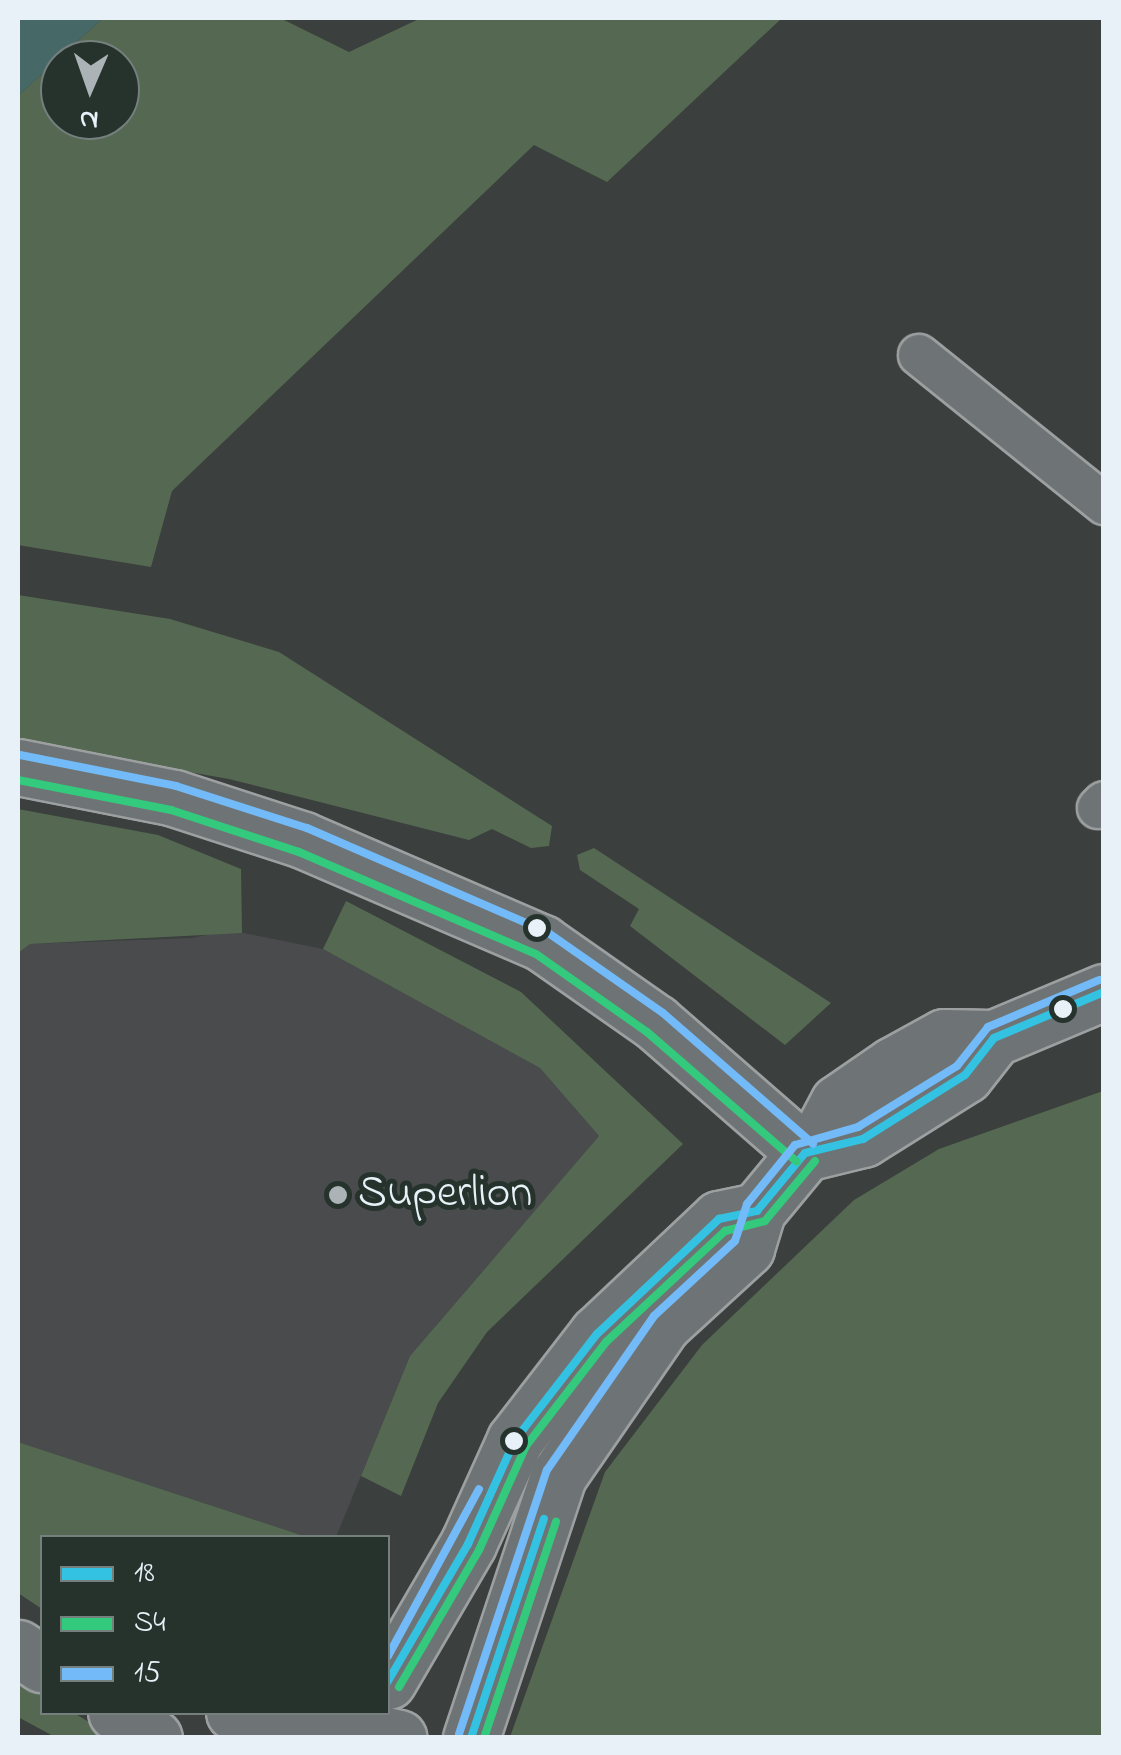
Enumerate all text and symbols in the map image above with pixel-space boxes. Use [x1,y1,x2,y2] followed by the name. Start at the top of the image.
[40,40,140,140] north arrow
[79,98,99,139] text: N
[527,918,547,938] unlabelled marker
[1053,999,1073,1019] unlabelled marker
[358,1168,532,1222] place label: Superlion
[327,1184,349,1206] marker: Superlion
[504,1431,524,1451] unlabelled marker
[40,1535,390,1715] legend
[134,1552,155,1596] text: 18
[134,1602,166,1646] text: S4
[134,1652,161,1696] text: 15

